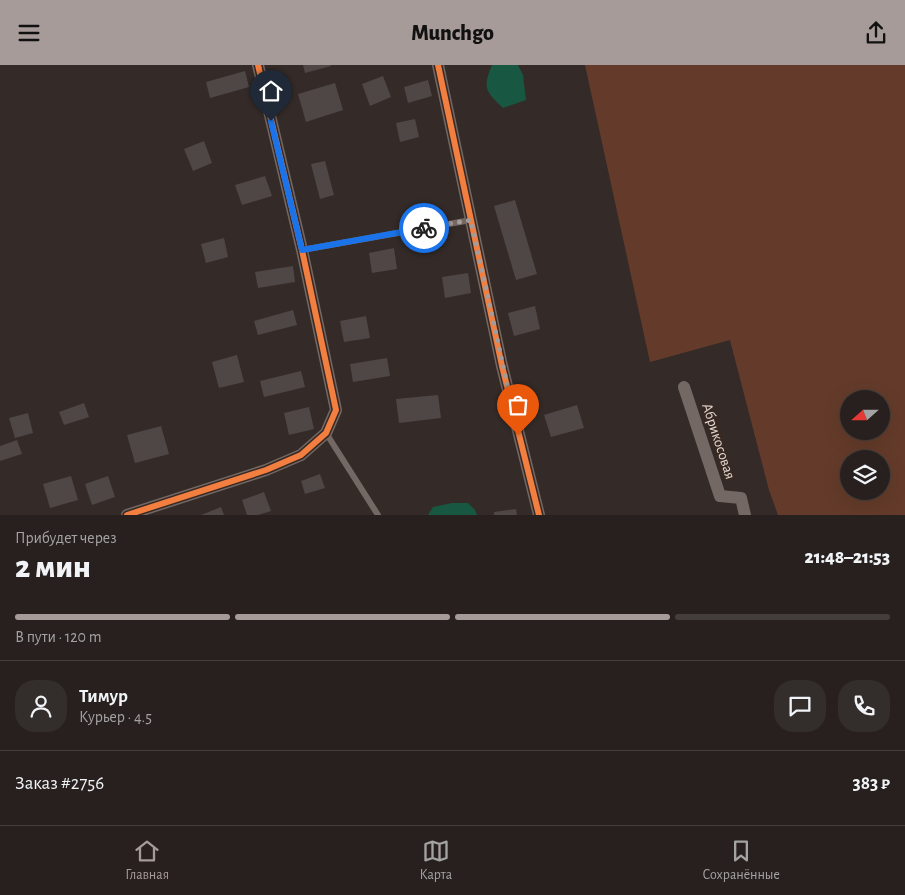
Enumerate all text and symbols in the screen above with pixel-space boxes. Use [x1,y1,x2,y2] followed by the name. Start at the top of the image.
[15,19,43,47] icon: menu
[862,19,890,47] icon: share
[411,22,494,44] text: Munchgo
[250,70,292,121] pin
[257,77,285,105] icon: home
[399,203,449,253] courier
[410,214,438,242] icon: bike
[497,384,539,435] pin
[840,390,890,440] north arrow
[840,390,890,500] map controls
[504,391,532,419] icon: bag
[699,401,738,481] street label: Абрикосовая
[840,450,890,500] button: layers
[15,530,117,546] text: Прибудет через
[805,548,890,567] text: 21:48–21:53
[15,551,91,583] text: 2 мин
[15,629,102,645] text: В пути · 120 m
[15,680,67,732] button: person
[774,680,826,732] button: chat
[838,680,890,732] button: phone
[79,687,128,706] text: Тимур
[79,709,152,725] text: Курьер · 4.5
[15,774,104,793] text: Заказ #2756
[852,774,890,793] text: 383 ₽
[125,837,169,884] tab: Главная
[419,837,452,884] tab: Карта
[702,837,780,884] tab: Сохранённые

